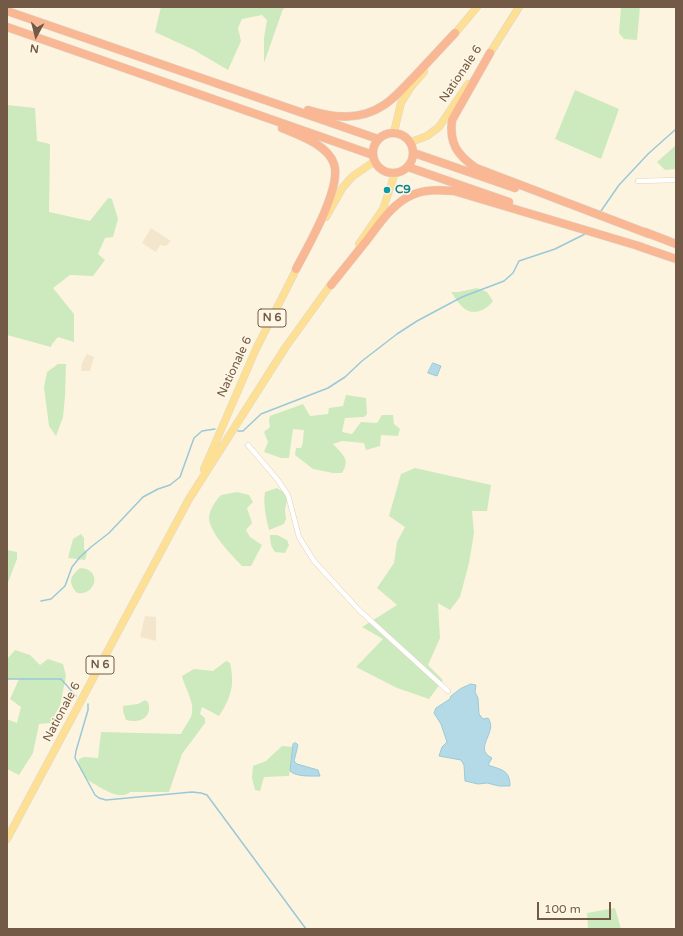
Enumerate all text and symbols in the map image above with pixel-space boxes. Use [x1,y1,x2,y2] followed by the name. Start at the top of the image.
[16,16,56,56] north arrow
[29,41,40,55] text: N
[437,43,485,105] street label: Nationale 6
[395,183,411,197] place label: C9
[382,185,392,195] marker: C9
[258,309,286,327] road number: N 6
[215,334,255,400] street label: Nationale 6
[86,656,114,674] road number: N 6
[40,680,84,744] street label: Nationale 6
[539,894,613,920] scale bar
[544,902,581,916] text: 100 m

